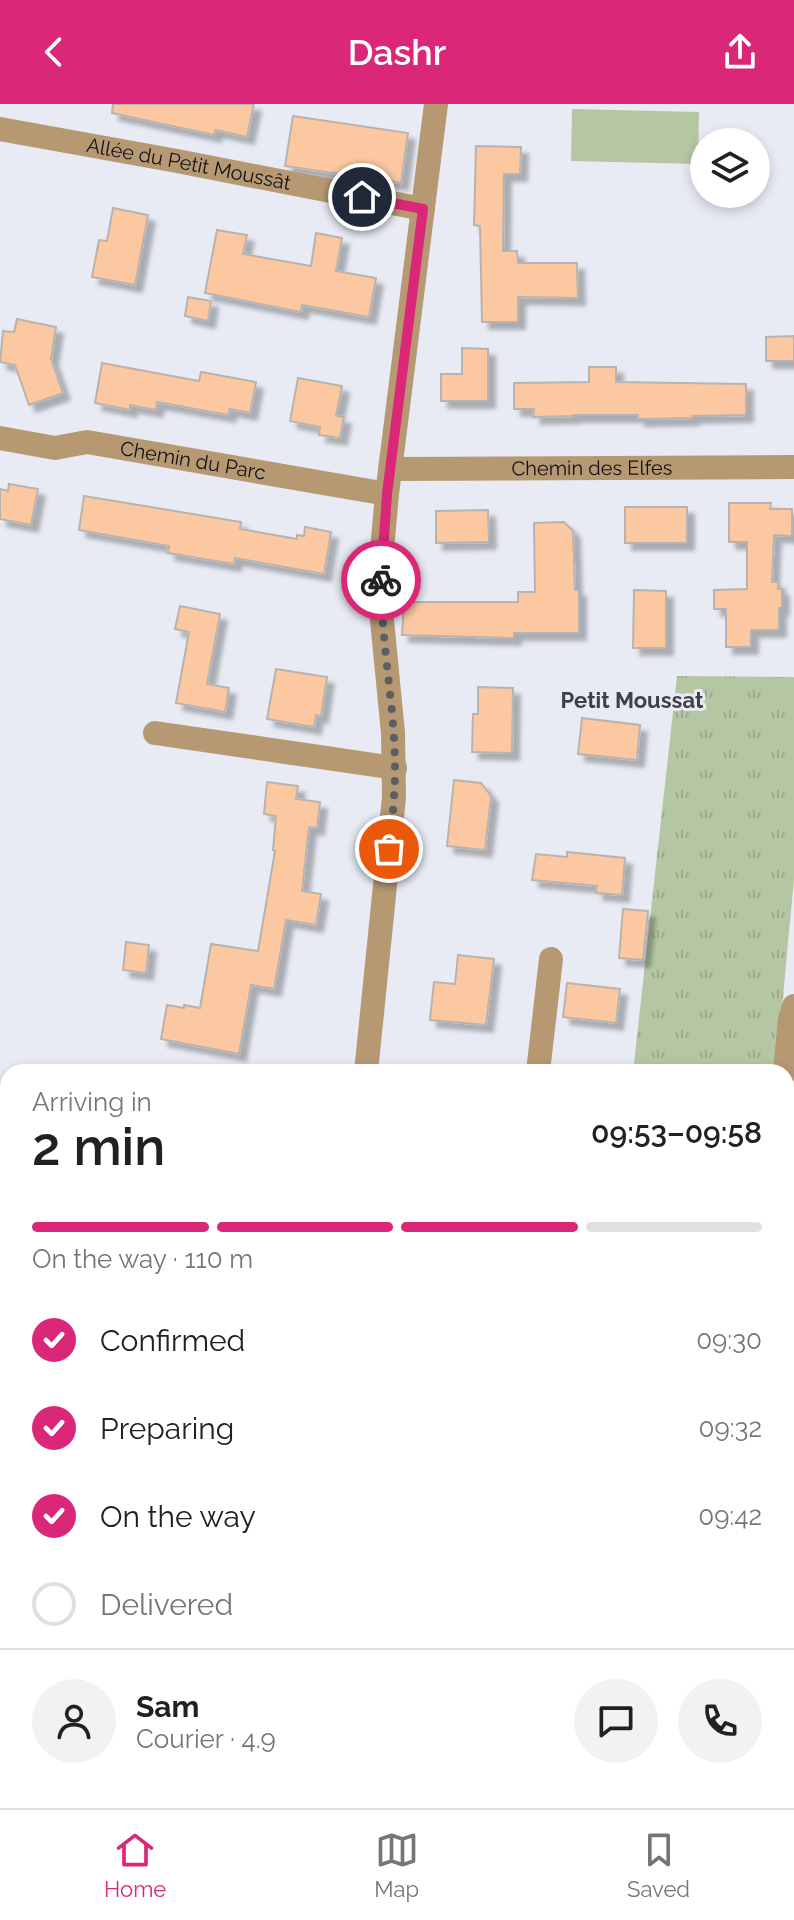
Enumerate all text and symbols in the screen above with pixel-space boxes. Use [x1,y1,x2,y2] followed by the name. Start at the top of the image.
[32,30,76,74] icon: back
[718,30,762,74] icon: share
[348,31,446,73] text: Dashr
[690,128,770,208] map controls
[690,128,770,208] button: layers
[85,133,293,195] street label: Allée du Petit Moussât
[328,163,396,231] pin
[340,175,384,219] icon: home
[118,436,267,485] street label: Chemin du Parc
[511,456,673,480] street label: Chemin des Elfes
[341,540,421,620] courier
[359,558,403,602] icon: bike
[561,687,704,713] district label: Petit Moussat
[355,815,423,883] pin
[367,827,411,871] icon: bag
[32,1087,152,1117] text: Arriving in
[591,1115,762,1150] text: 09:53–09:58
[32,1116,165,1177] text: 2 min
[32,1244,253,1274] text: On the way · 110 m
[32,1318,76,1362] icon: check
[100,1323,245,1358] text: Confirmed
[696,1325,762,1355] text: 09:30
[32,1406,76,1450] icon: check
[100,1411,234,1446] text: Preparing
[699,1413,762,1443] text: 09:32
[32,1494,76,1538] icon: check
[100,1499,256,1534] text: On the way
[698,1501,762,1531] text: 09:42
[100,1587,233,1622] text: Delivered
[32,1679,116,1763] button: person
[574,1679,658,1763] button: chat
[678,1679,762,1763] button: phone
[136,1689,199,1724] text: Sam
[136,1724,276,1754] text: Courier · 4.9
[104,1828,166,1902] tab: Home
[374,1828,419,1902] tab: Map
[627,1828,690,1902] tab: Saved

